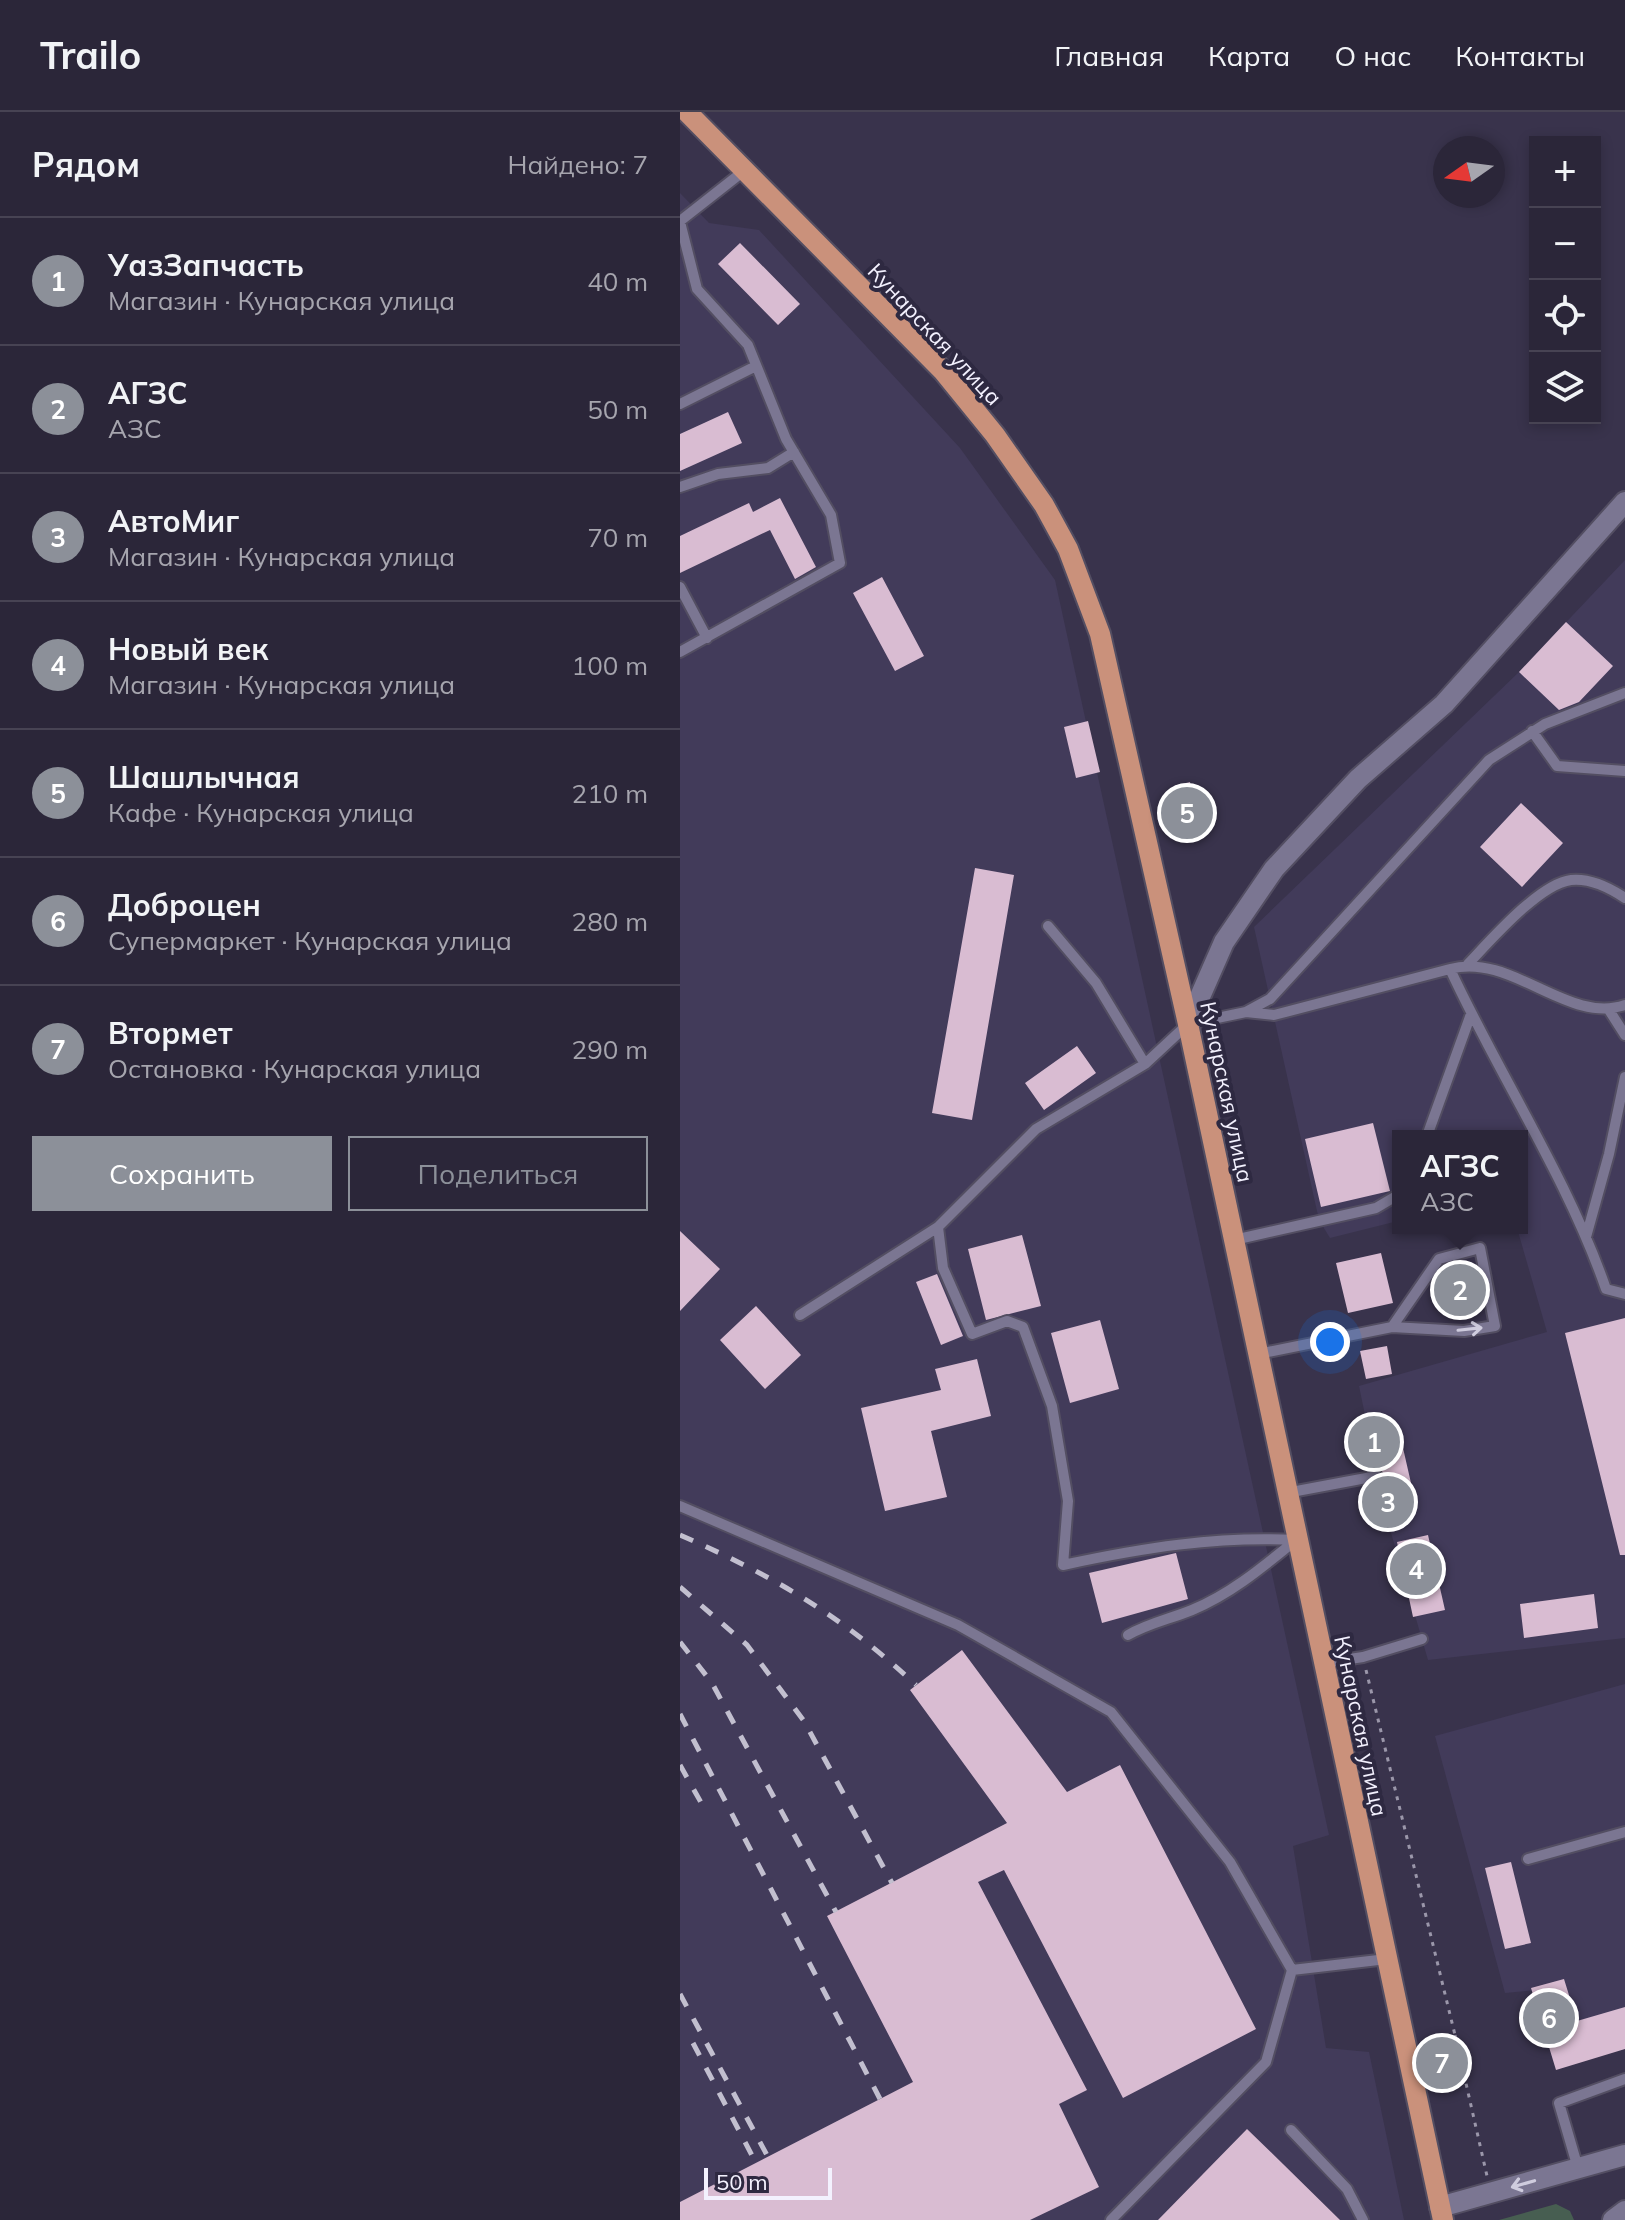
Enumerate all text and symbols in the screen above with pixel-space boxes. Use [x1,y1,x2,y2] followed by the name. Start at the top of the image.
[40,31,141,79] text: Trailo
[1054,38,1164,73] text: Главная
[1208,38,1290,73] text: Карта
[1334,38,1411,73] text: О нас
[1455,38,1585,73] text: Контакты
[1433,136,1505,208] north arrow
[1529,136,1601,424] map controls
[1529,136,1601,208] button: +
[32,143,140,186] text: Рядом
[508,148,648,181] text: Найдено: 7
[1529,208,1601,280] button: −
[108,246,304,284] text: УазЗапчасть
[862,257,1008,411] street label: Кунарская улица
[50,265,66,298] text: 1
[587,265,648,298] text: 40 m
[1529,280,1601,352] button: locate
[108,284,455,317] text: Магазин · Кунарская улица
[1529,352,1601,424] button: layers
[108,374,188,412] text: АГЗС
[50,393,66,426] text: 2
[587,393,648,426] text: 50 m
[108,412,162,445] text: АЗС
[108,502,239,540] text: АвтоМиг
[50,521,66,554] text: 3
[587,521,648,554] text: 70 m
[108,540,455,573] text: Магазин · Кунарская улица
[108,630,268,668] text: Новый век
[50,649,66,682] text: 4
[572,649,648,682] text: 100 m
[108,668,455,701] text: Магазин · Кунарская улица
[108,758,300,796] text: Шашлычная
[50,777,66,810] text: 5
[572,777,648,810] text: 210 m
[1161,783,1213,843] pin: 5
[108,796,414,829] text: Кафе · Кунарская улица
[108,886,261,924] text: Доброцен
[50,905,66,938] text: 6
[572,905,648,938] text: 280 m
[108,924,512,957] text: Супермаркет · Кунарская улица
[1194,999,1260,1185] street label: Кунарская улица
[108,1014,233,1052] text: Втормет
[50,1033,66,1066] text: 7
[572,1033,648,1066] text: 290 m
[108,1052,481,1085] text: Остановка · Кунарская улица
[1392,1130,1528,1234] popup
[32,1136,332,1211] button: Сохранить
[348,1136,648,1211] button: Поделиться
[1420,1147,1500,1185] text: АГЗС
[1420,1185,1474,1218] text: АЗС
[1434,1260,1486,1320] pin: 2
[1310,1322,1350,1362] your location
[1456,1322,1483,1337] one-way arrow
[1348,1412,1400,1472] pin: 1
[1362,1472,1414,1532] pin: 3
[1390,1539,1442,1599] pin: 4
[1328,1633,1394,1819] street label: Кунарская улица
[1523,1988,1575,2048] pin: 6
[1416,2033,1468,2093] pin: 7
[704,2164,832,2200] scale bar
[716,2168,767,2196] text: 50 m
[1511,2177,1536,2192] one-way arrow

